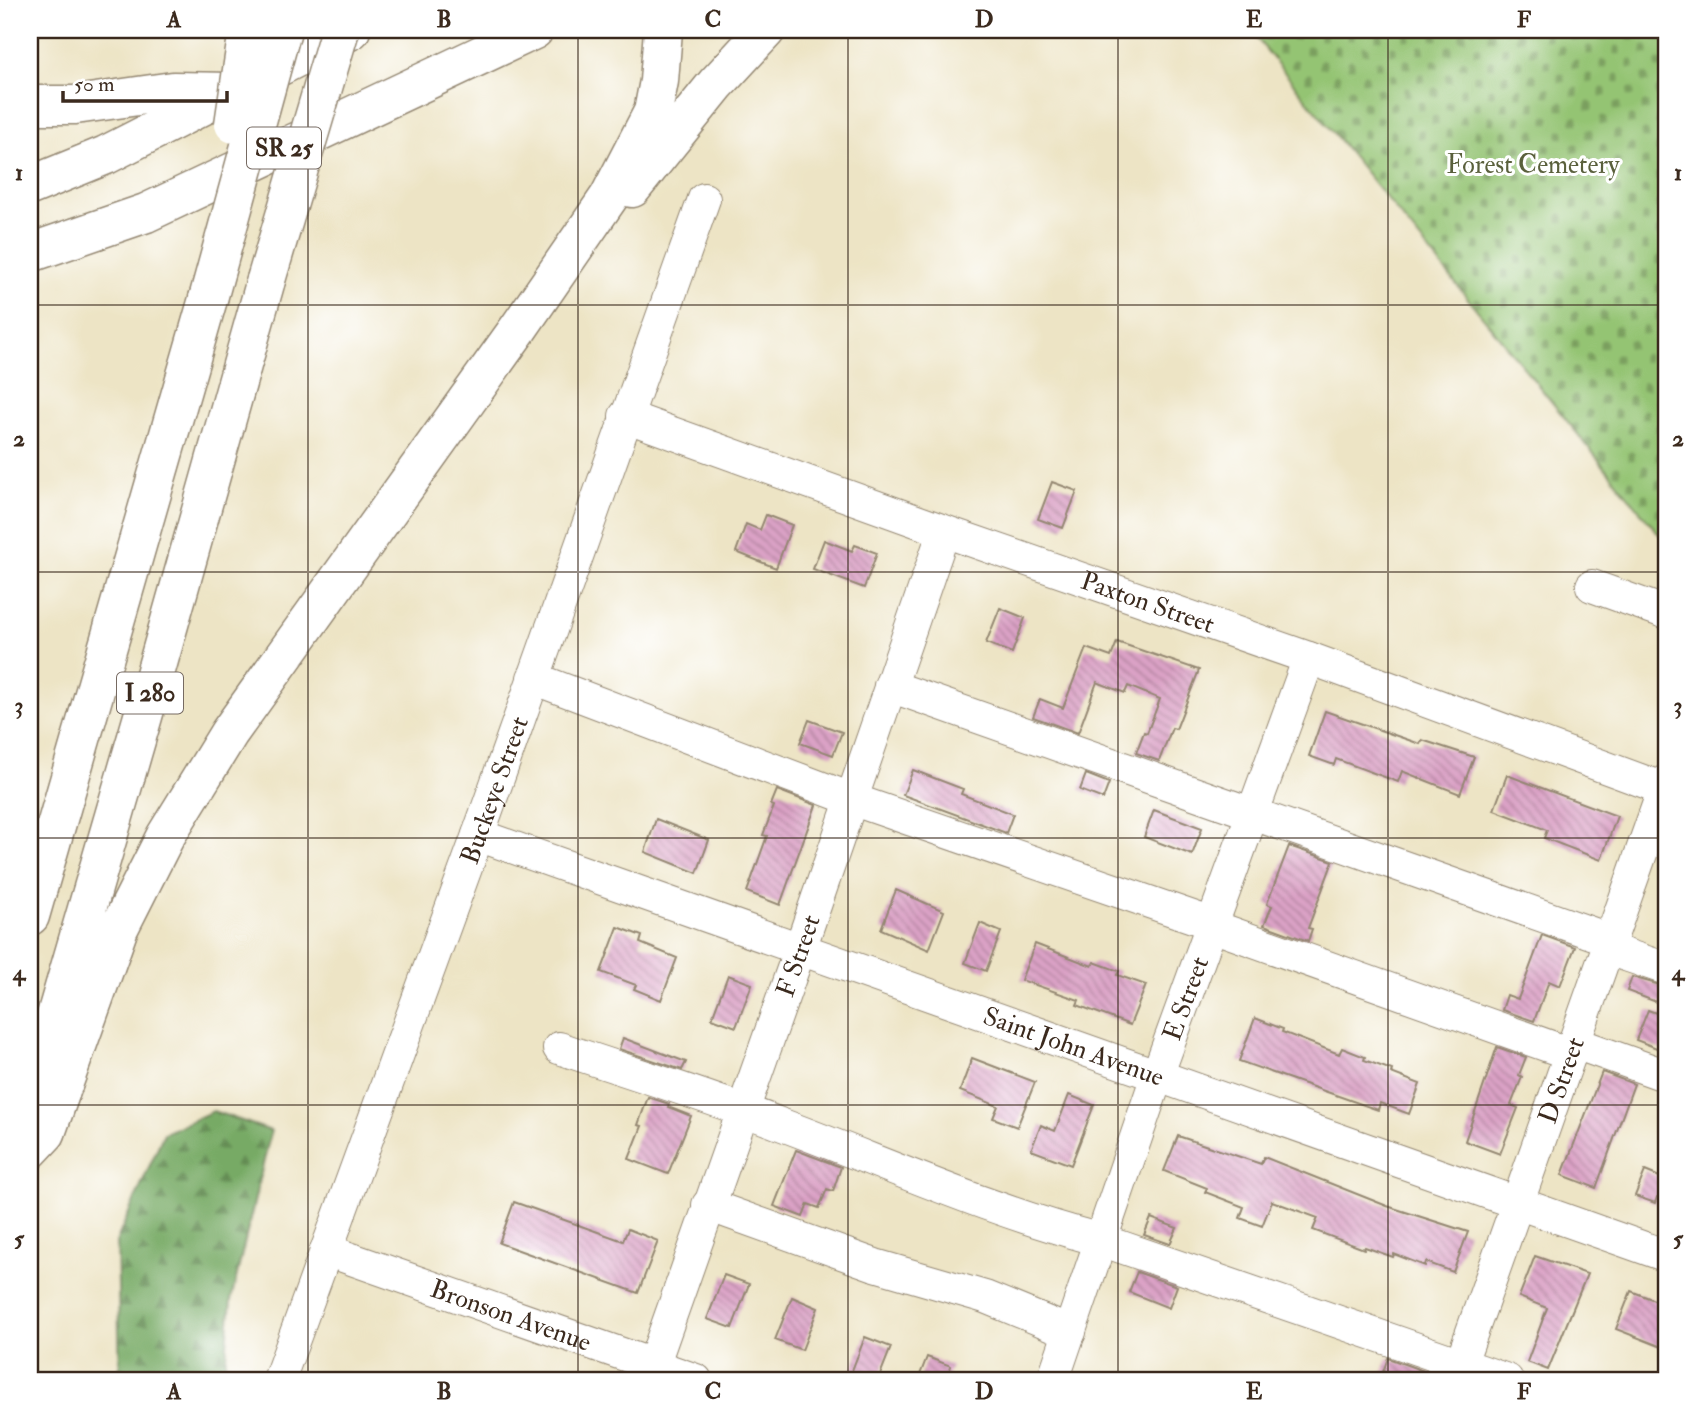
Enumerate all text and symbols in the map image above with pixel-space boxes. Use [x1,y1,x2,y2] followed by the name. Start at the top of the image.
[166,5,182,34] text: A
[436,5,452,34] text: B
[705,5,721,34] text: C
[975,5,993,34] text: D
[1246,5,1263,34] text: E
[1517,5,1532,34] text: F
[63,60,228,104] scale bar
[74,71,115,98] text: 50 m
[247,128,321,168] road number: SR 25
[1447,149,1620,181] park label: Forest Cemetery
[15,158,23,187] text: 1
[1674,158,1682,187] text: 1
[13,424,25,453] text: 2
[1672,424,1684,453] text: 2
[1077,565,1219,641] street label: Paxton Street
[117,672,183,714] road number: I 280
[15,691,23,720] text: 3
[1674,691,1682,720] text: 3
[454,712,536,868] street label: Buckeye Street
[769,911,828,1001] street label: F Street
[1156,952,1216,1045] street label: E Street
[12,958,27,987] text: 4
[1671,958,1686,987] text: 4
[979,1000,1168,1094] street label: Saint John Avenue
[1532,1033,1592,1128] street label: D Street
[14,1224,25,1253] text: 5
[1673,1224,1684,1253] text: 5
[426,1273,595,1359] street label: Bronson Avenue
[166,1377,182,1406] text: A
[436,1377,452,1406] text: B
[705,1377,721,1406] text: C
[975,1377,993,1406] text: D
[1246,1377,1263,1406] text: E
[1517,1377,1532,1406] text: F

